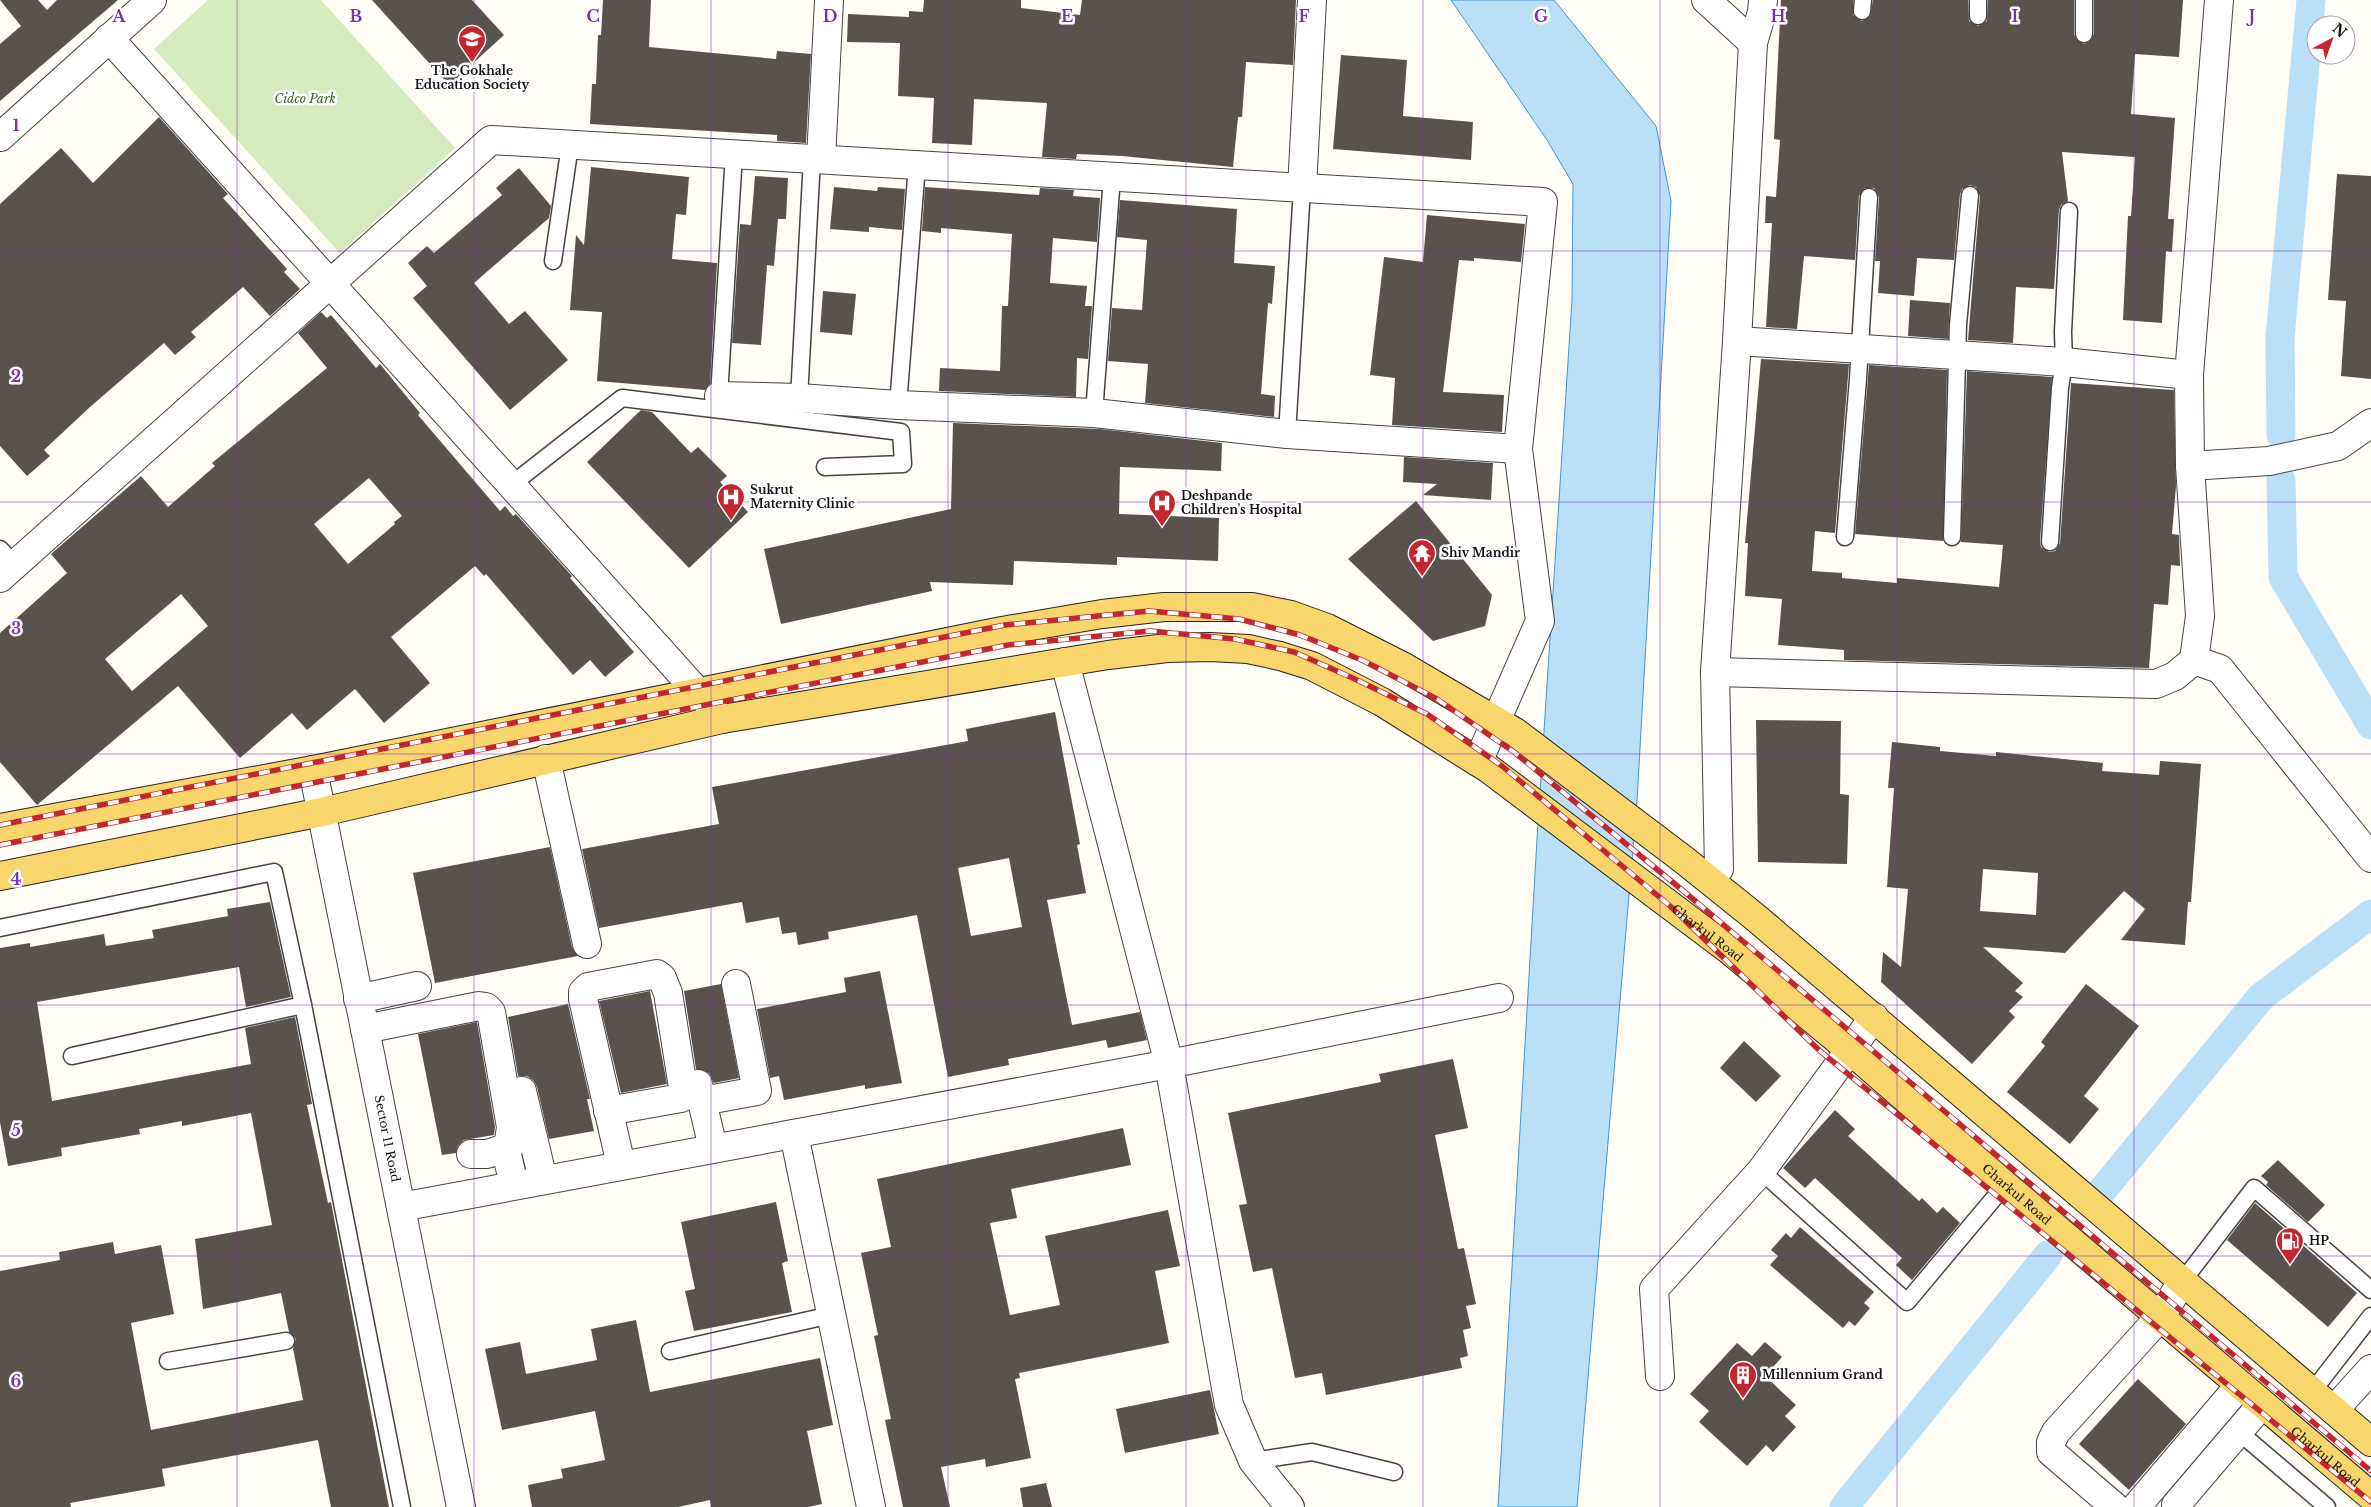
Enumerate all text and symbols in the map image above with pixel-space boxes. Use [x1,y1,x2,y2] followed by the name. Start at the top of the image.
[112,6,127,26] text: A
[350,6,363,26] text: B
[586,6,600,26] text: C
[823,6,837,26] text: D
[1061,6,1073,26] text: E
[1298,6,1310,26] text: F
[1534,6,1548,26] text: G
[1770,6,1786,26] text: H
[2012,6,2019,26] text: I
[2246,6,2255,26] text: J
[2306,15,2356,65] north arrow
[2329,19,2350,41] text: N
[457,24,487,63] school or university icon: The Gokhale Education Society
[415,63,530,92] place label: The Gokhale Education Society
[274,91,336,106] park label: Cidco Park
[13,115,20,135] text: 1
[11,366,21,386] text: 2
[716,482,746,521] hospital icon: Sukrut Maternity Clinic
[750,482,855,511] place label: Sukrut Maternity Clinic
[1147,488,1177,527] hospital icon: Deshpande Children's Hospital
[1181,488,1303,517] place label: Deshpande Children's Hospital
[1407,538,1437,577] temple icon: Shiv Mandir
[1441,545,1520,560] place label: Shiv Mandir
[11,618,21,638] text: 3
[11,869,21,889] text: 4
[1669,901,1746,965] street label: Gharkul Road
[371,1094,404,1183] street label: Sector 11 Road
[11,1120,21,1140] text: 5
[1979,1161,2054,1228] street label: Gharkul Road
[2275,1226,2305,1265] fuel station icon: HP
[2309,1233,2329,1248] place label: HP
[1728,1360,1758,1399] building icon: Millennium Grand
[1762,1367,1883,1382] place label: Millennium Grand
[11,1371,22,1391] text: 6
[2288,1423,2363,1490] street label: Gharkul Road

